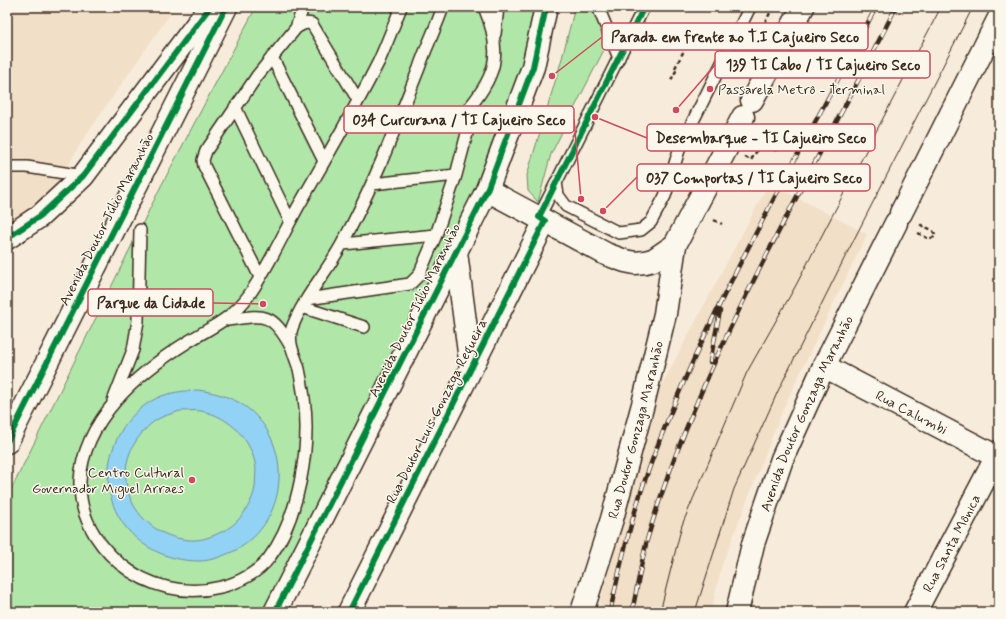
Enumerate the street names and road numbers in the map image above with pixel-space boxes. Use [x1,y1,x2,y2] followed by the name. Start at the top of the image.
[55,130,158,309] street label: Avenida Doutor Júlio Maranhão
[365,221,465,400] street label: Avenida Doutor Júlio Maranhão
[757,313,858,514] street label: Avenida Doutor Gonzaga Maranhão
[382,316,493,508] street label: Rua Doutor Luis Gonzaga Regueira
[604,339,668,521] street label: Rua Doutor Gonzaga Maranhão
[872,387,950,439] street label: Rua Calumbi
[919,491,985,595] street label: Rua Santa Mônica

